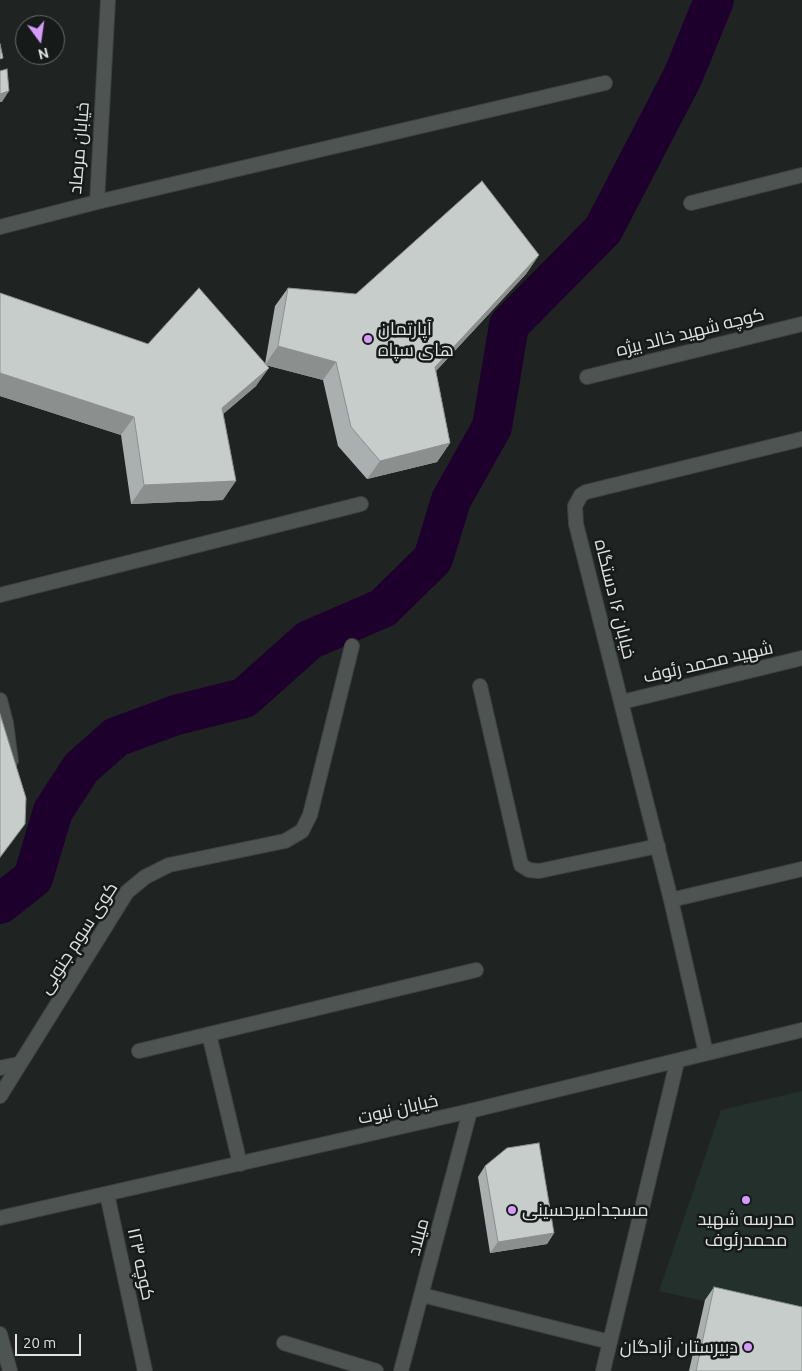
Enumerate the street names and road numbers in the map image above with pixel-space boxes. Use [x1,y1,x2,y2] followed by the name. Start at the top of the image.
[64,101,94,195] street label: خیابان مرصاد
[614,303,766,361] street label: کوچه شهید خالد بیژه
[590,537,640,661] street label: خیابان ۱۶ دستگاه
[641,637,775,687] street label: شهید محمد رئوف
[34,878,122,998] street label: کوی سوم جنوبی
[356,1089,440,1129] street label: خیابان نبوت
[403,1216,433,1258] street label: میلاد
[123,1226,159,1302] street label: کوچه ۱۲۳

